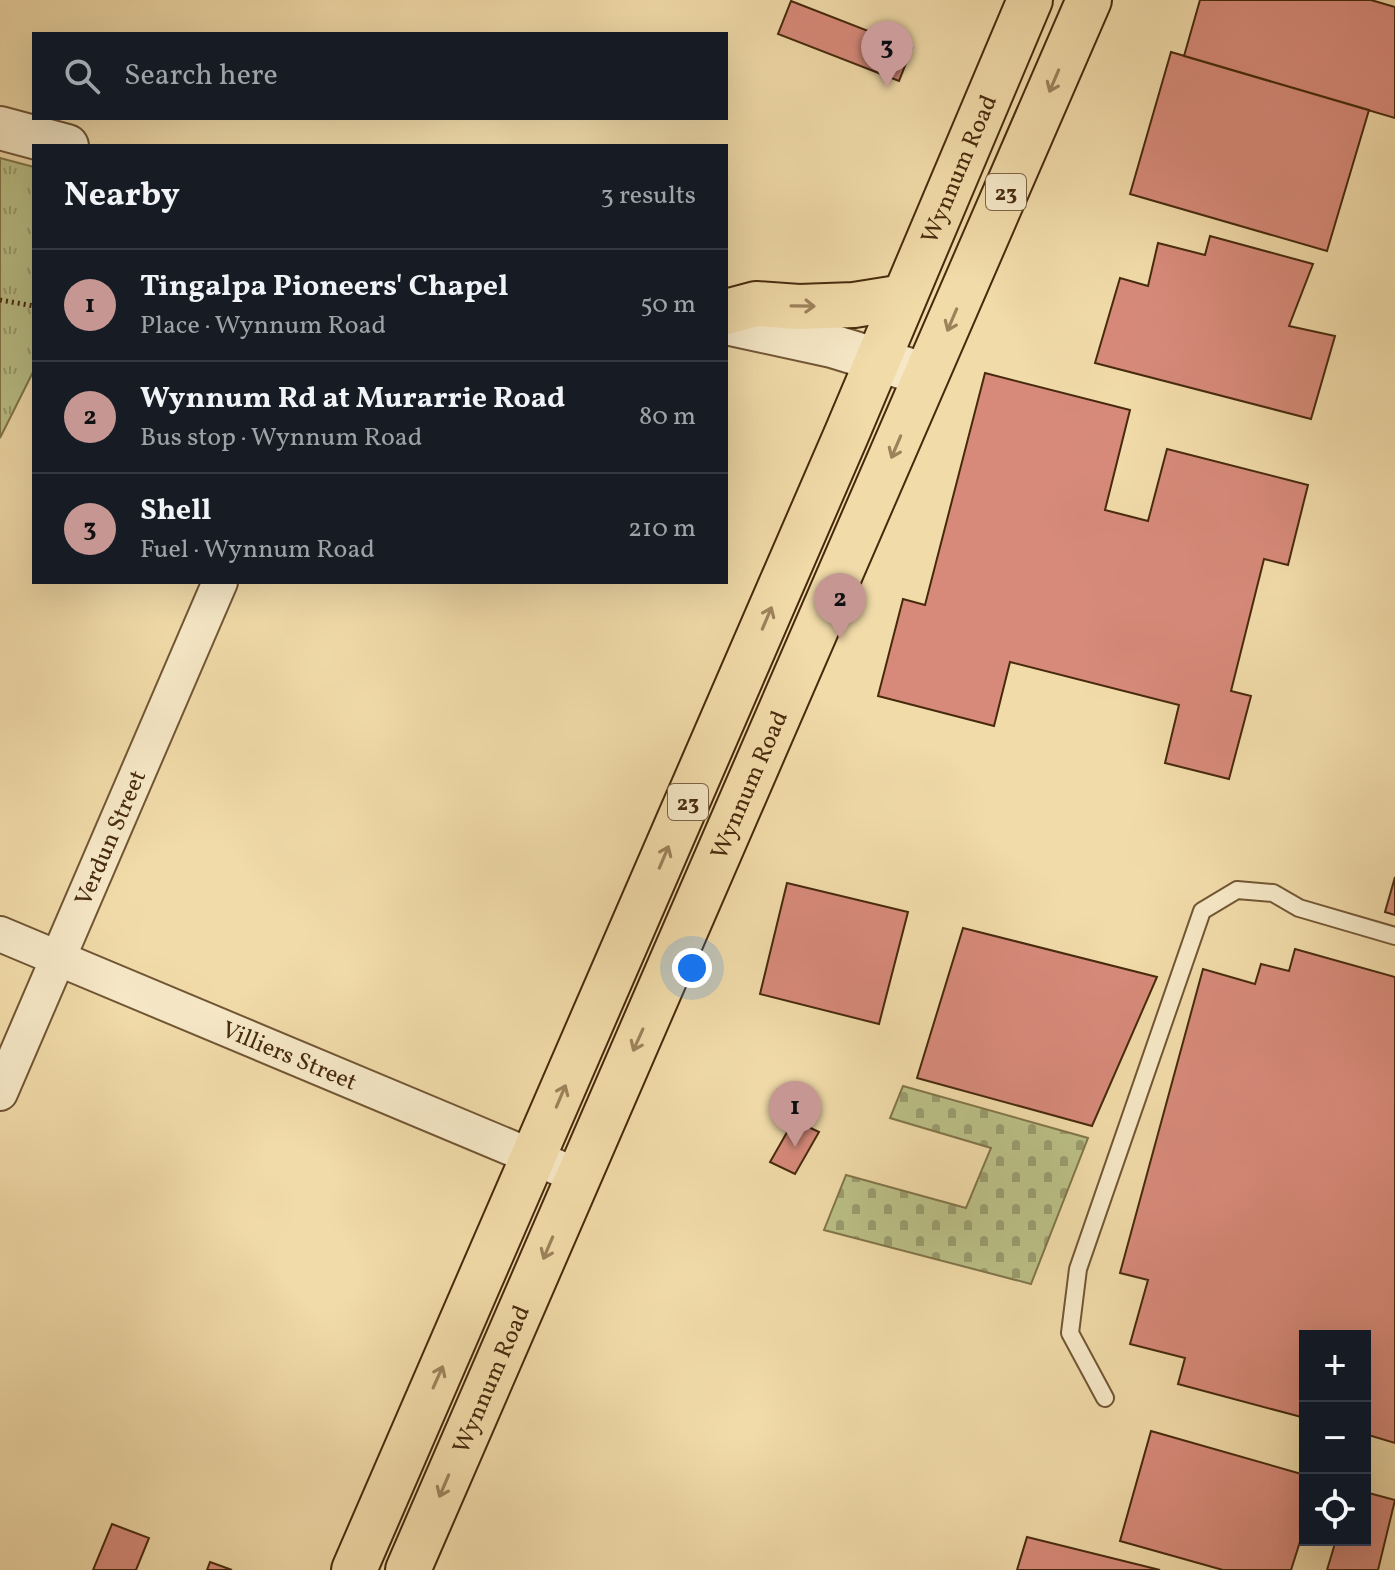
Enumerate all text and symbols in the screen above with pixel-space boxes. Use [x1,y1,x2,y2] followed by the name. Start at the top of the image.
[861,21,913,87] pin: 3
[32,32,728,120] search box
[60,54,104,98] icon: search
[124,55,278,97] text: Search here
[1046,68,1061,93] one-way arrow
[914,90,1007,249] street label: Wynnum Road
[64,173,180,220] text: Nearby
[986,174,1026,210] road number: 23
[600,178,696,214] text: 3 results
[140,266,508,308] text: Tingalpa Pioneers' Chapel
[85,287,95,323] text: 1
[640,287,696,323] text: 50 m
[789,299,816,314] one-way arrow
[943,307,958,332] one-way arrow
[140,308,386,344] text: Place · Wynnum Road
[140,378,565,420] text: Wynnum Rd at Murarrie Road
[83,399,97,435] text: 2
[639,399,696,435] text: 80 m
[140,420,422,456] text: Bus stop · Wynnum Road
[887,434,902,459] one-way arrow
[140,490,212,532] text: Shell
[83,511,97,547] text: 3
[628,511,696,547] text: 210 m
[140,532,375,568] text: Fuel · Wynnum Road
[814,573,866,639] pin: 2
[761,606,776,631] one-way arrow
[703,706,798,865] street label: Wynnum Road
[68,765,156,912] street label: Verdun Street
[668,784,708,820] road number: 23
[658,845,673,870] one-way arrow
[672,948,712,988] your location
[216,1014,362,1101] street label: Villiers Street
[629,1028,644,1052] one-way arrow
[769,1081,821,1147] pin: 1
[555,1084,570,1109] one-way arrow
[540,1235,555,1259] one-way arrow
[445,1300,540,1459] street label: Wynnum Road
[1299,1330,1371,1546] map controls
[1299,1330,1371,1402] button: +
[431,1366,446,1390] one-way arrow
[1299,1402,1371,1474] button: −
[436,1473,451,1498] one-way arrow
[1299,1474,1371,1546] button: locate

